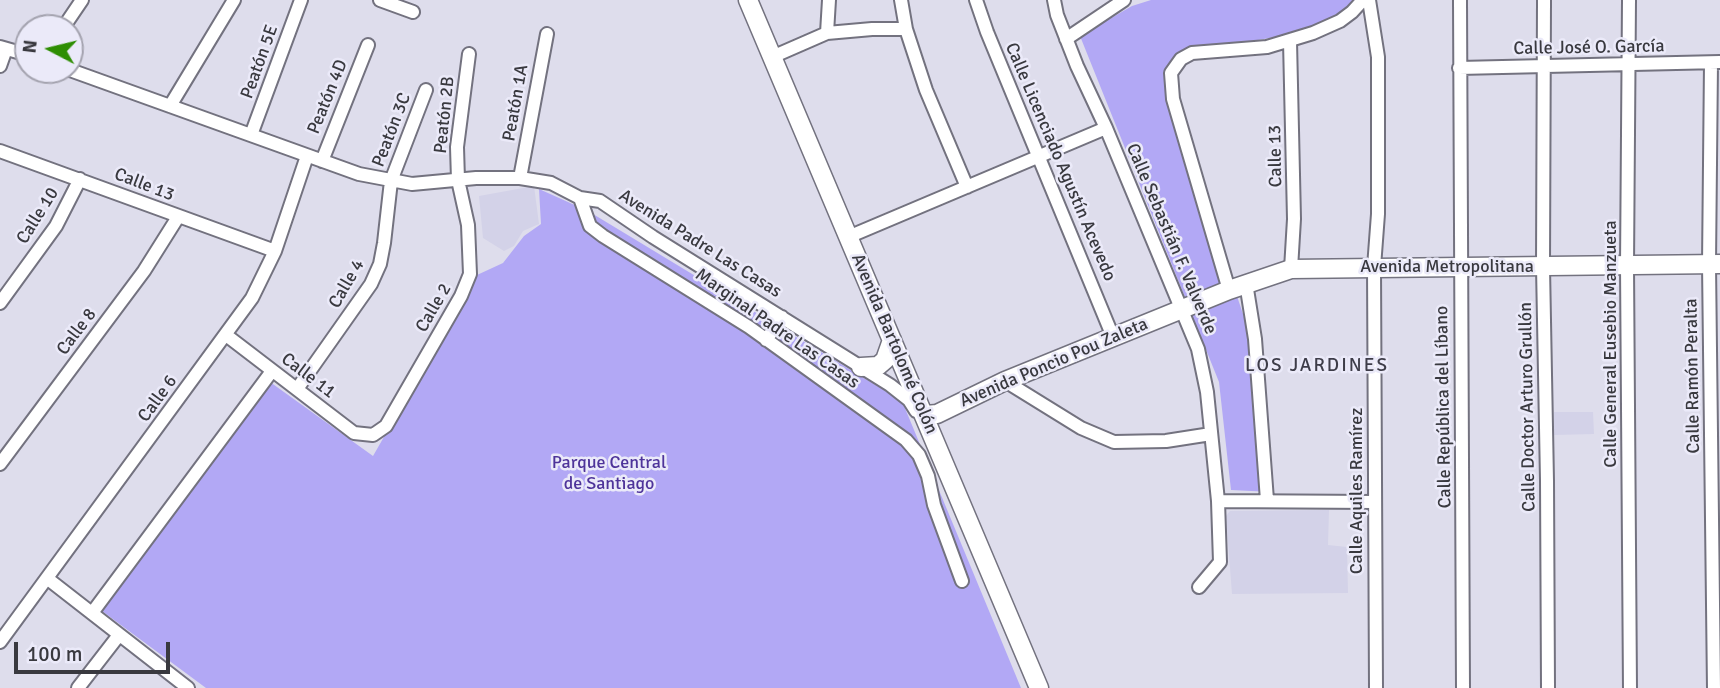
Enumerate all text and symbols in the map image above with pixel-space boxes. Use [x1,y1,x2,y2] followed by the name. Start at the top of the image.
[14,14,84,84] north arrow
[237,22,283,102] street label: Peatón 5E
[1513,36,1665,60] street label: Calle José O. García
[17,39,43,55] text: N
[1000,40,1120,284] street label: Calle Licenciado Agustín Acevedo
[303,57,353,137] street label: Peatón 4D
[499,63,533,143] street label: Peatón 1A
[430,75,460,155] street label: Peatón 2B
[368,90,416,170] street label: Peatón 3C
[1265,125,1287,187] street label: Calle 13
[1121,140,1221,338] street label: Calle Sebastián F. Valverde
[111,164,177,206] street label: Calle 13
[12,184,64,248] street label: Calle 10
[615,185,785,303] street label: Avenida Padre Las Casas
[1600,220,1622,468] street label: Calle General Eusebio Manzueta
[846,251,942,437] street label: Avenida Bartolomé Colón
[324,256,370,312] street label: Calle 4
[1360,256,1534,278] street label: Avenida Metropolitana
[691,264,863,394] street label: Marginal Padre Las Casas
[411,280,457,336] street label: Calle 2
[1681,298,1705,454] street label: Calle Ramón Peralta
[1515,302,1541,512] street label: Calle Doctor Arturo Grullón
[53,304,101,360] street label: Calle 8
[1431,305,1457,509] street label: Calle República del Líbano
[957,314,1151,412] street label: Avenida Poncio Pou Zaleta
[277,349,339,403] street label: Calle 11
[1247,355,1387,377] district label: LOS JARDINES
[134,371,182,427] street label: Calle 6
[1346,408,1368,574] street label: Calle Aquiles Ramírez
[552,452,666,494] park label: Parque Central de Santiago
[18,628,173,672] scale bar
[27,641,82,667] text: 100 m

